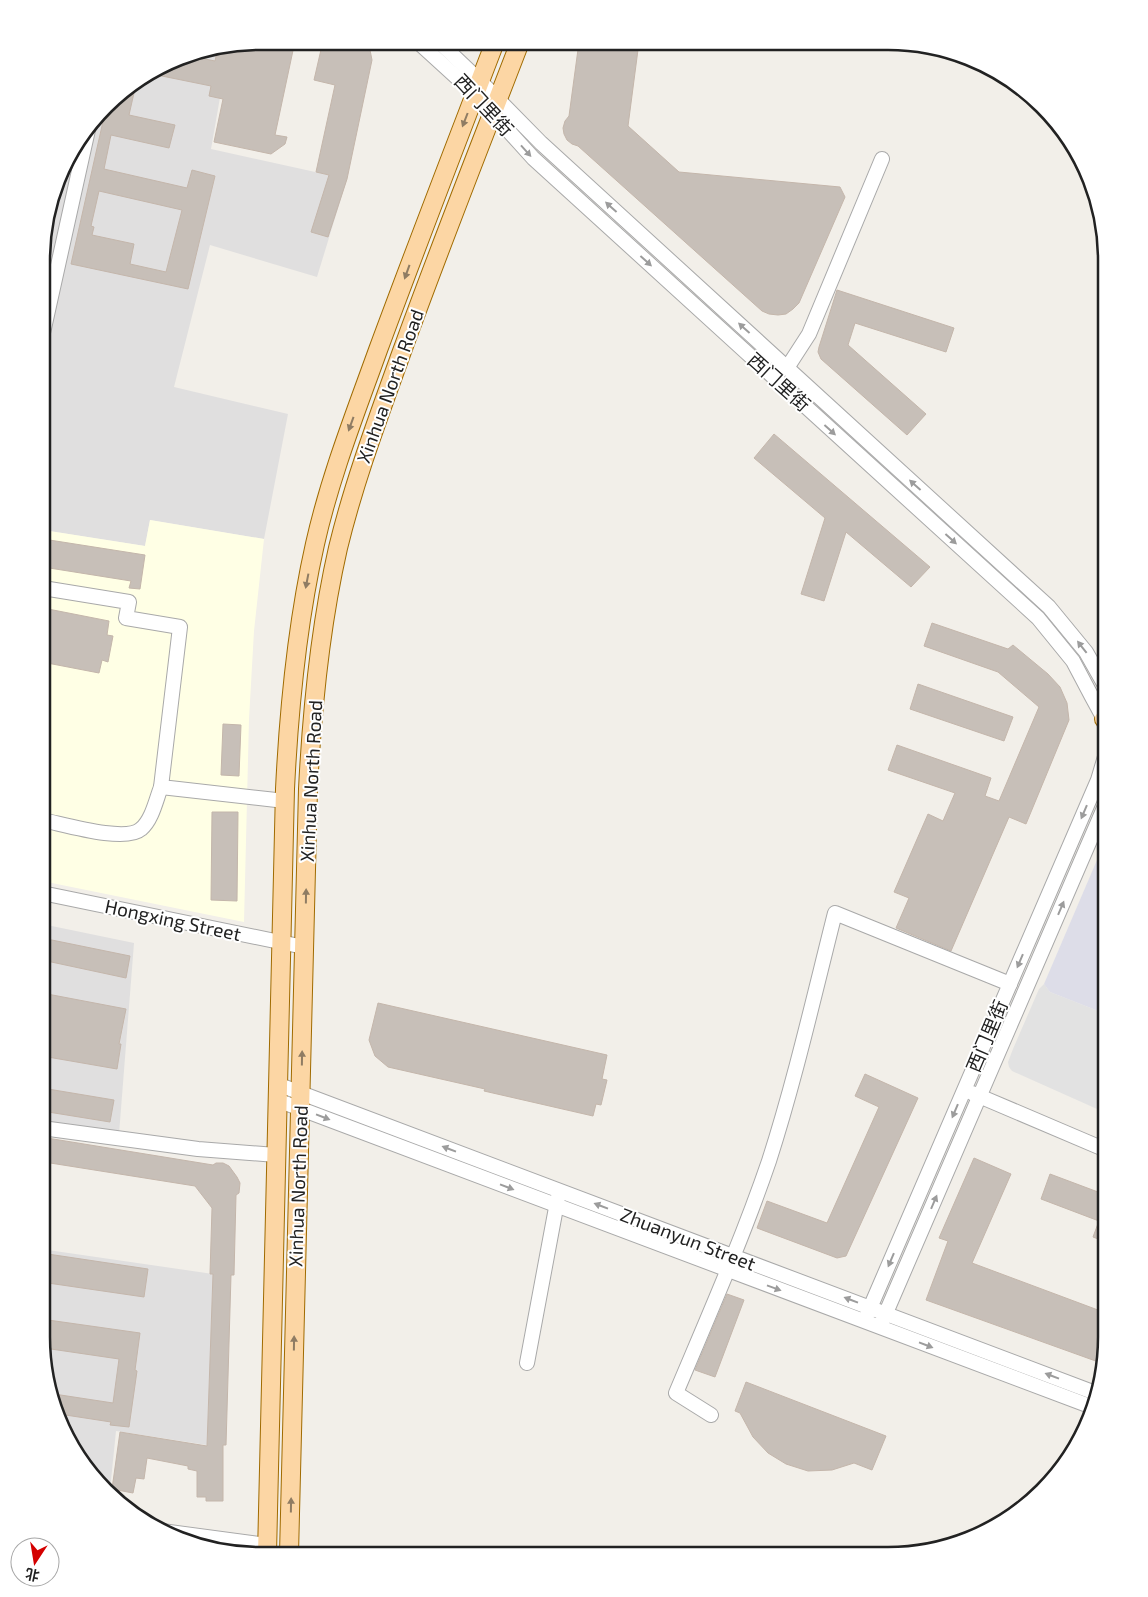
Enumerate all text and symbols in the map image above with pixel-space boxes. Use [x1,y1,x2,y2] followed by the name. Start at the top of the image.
[450,69,519,140] street label: 西门里街
[461,113,469,128] one-way arrow
[520,144,532,156] one-way arrow
[606,201,618,213] one-way arrow
[639,255,651,267] one-way arrow
[403,264,410,279] one-way arrow
[351,306,428,466] street label: Xinhua North Road
[738,322,750,334] one-way arrow
[743,348,815,416] street label: 西门里街
[347,417,354,432] one-way arrow
[824,424,837,435] one-way arrow
[910,479,922,491] one-way arrow
[944,533,956,545] one-way arrow
[303,573,311,589] one-way arrow
[1076,641,1087,654] one-way arrow
[295,699,326,862] street label: Xinhua North Road
[1080,805,1088,820] one-way arrow
[302,887,310,903] one-way arrow
[103,894,243,945] street label: Hongxing Street
[1057,901,1065,915] one-way arrow
[1015,954,1023,968] one-way arrow
[961,996,1012,1075] street label: 西门里街
[298,1050,306,1066] one-way arrow
[951,1104,959,1118] one-way arrow
[283,1105,312,1267] street label: Xinhua North Road
[315,1114,330,1121] one-way arrow
[441,1145,456,1153] one-way arrow
[500,1184,515,1191] one-way arrow
[930,1194,938,1209] one-way arrow
[593,1202,608,1210] one-way arrow
[617,1202,759,1275] street label: Zhuanyun Street
[887,1253,895,1267] one-way arrow
[767,1284,781,1292] one-way arrow
[843,1296,858,1304] one-way arrow
[290,1335,298,1351] one-way arrow
[919,1341,934,1349] one-way arrow
[1045,1372,1060,1379] one-way arrow
[287,1497,295,1513] one-way arrow
[10,1537,60,1587] north arrow
[24,1565,41,1585] text: 北

